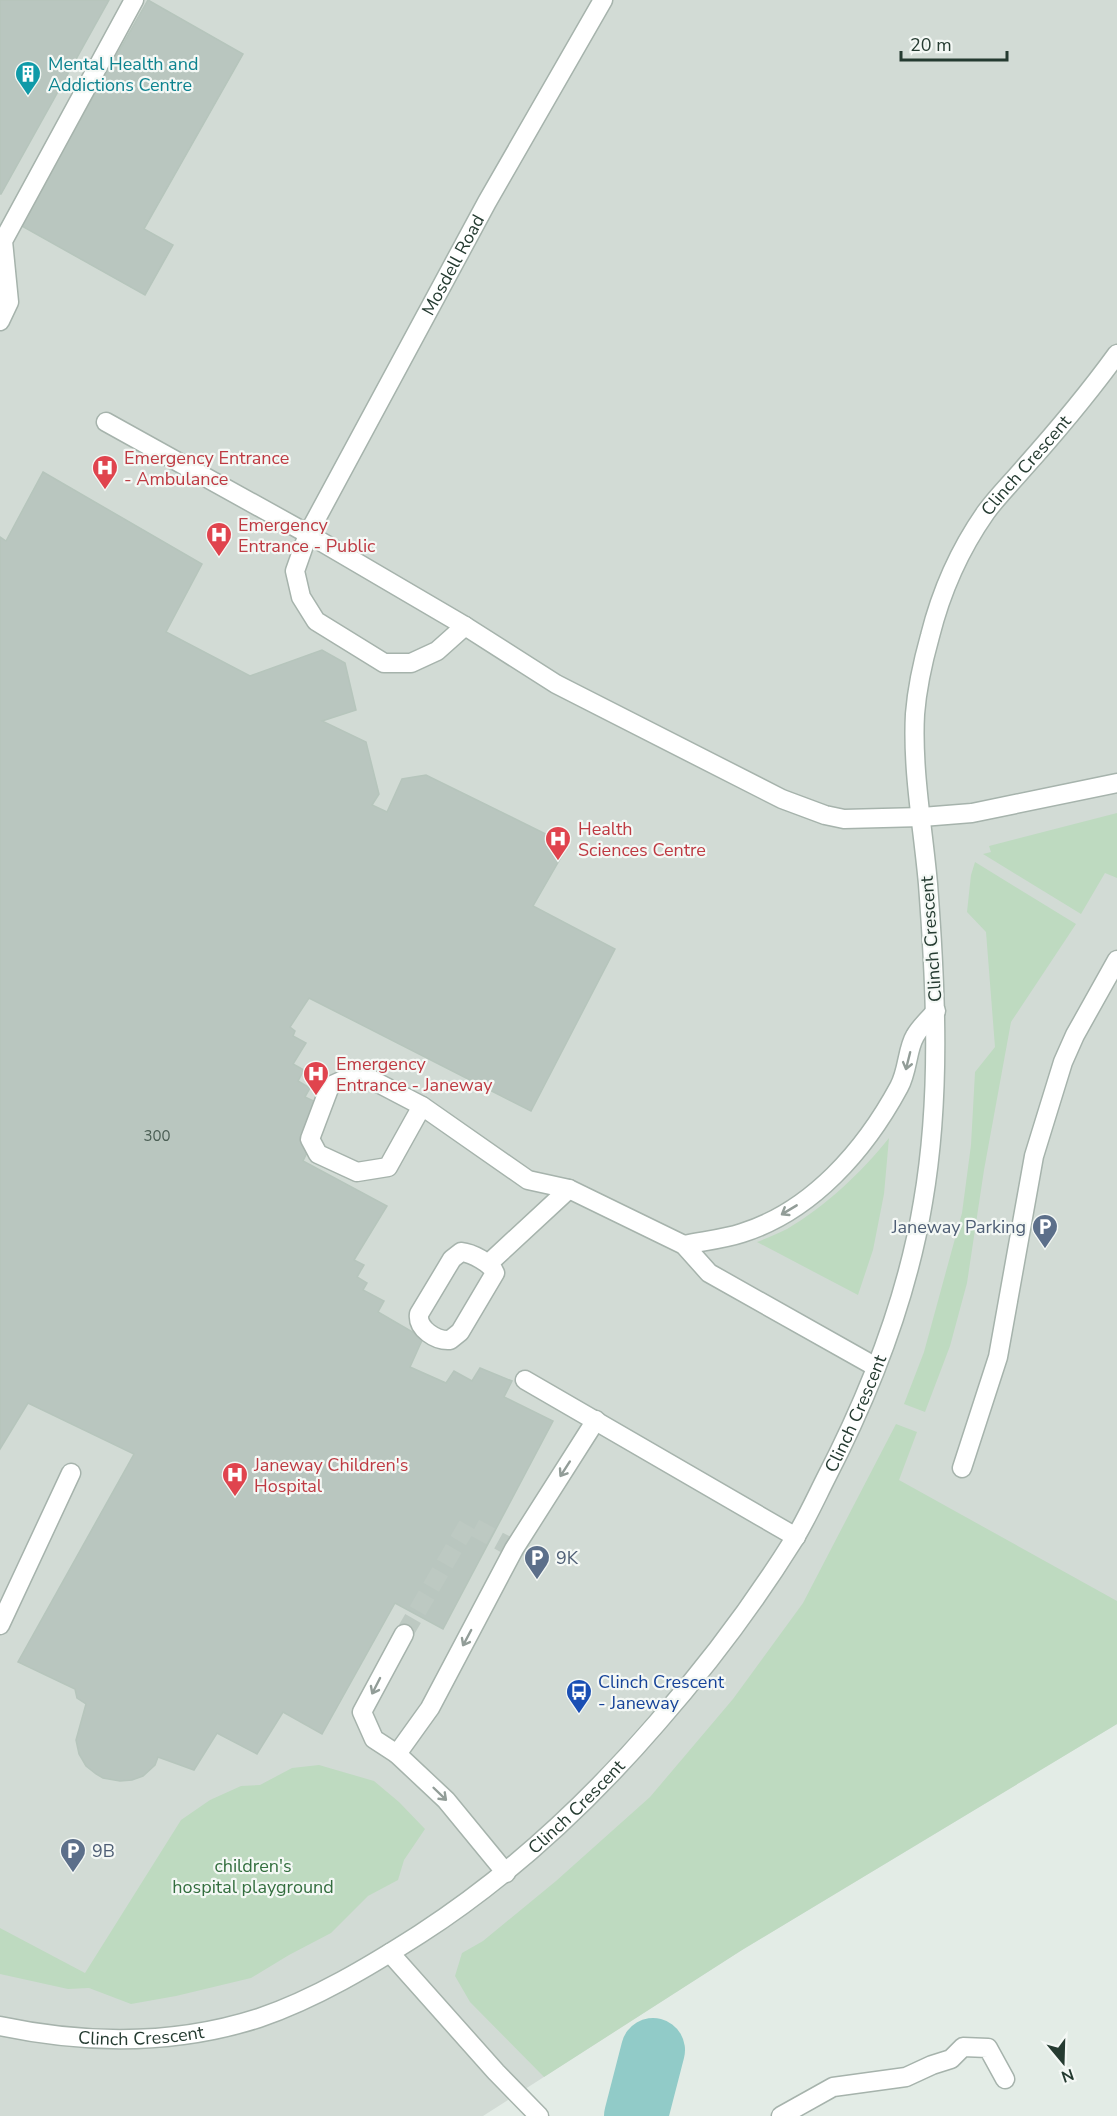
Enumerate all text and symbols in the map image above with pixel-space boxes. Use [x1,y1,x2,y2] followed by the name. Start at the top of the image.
[901,24,1008,62] scale bar
[910,33,952,57] text: 20 m
[48,52,198,97] place label: Mental Health and Addictions Centre
[13,59,43,97] building icon: Mental Health and Addictions Centre
[416,210,490,320] street label: Mosdell Road
[975,410,1077,521] street label: Clinch Crescent
[124,446,289,491] place label: Emergency Entrance - Ambulance
[90,453,120,491] hospital icon: Emergency Entrance - Ambulance
[238,513,375,558] place label: Emergency Entrance - Public
[204,520,234,558] hospital icon: Emergency Entrance - Public
[578,817,706,862] place label: Health Sciences Centre
[543,824,573,862] hospital icon: Health Sciences Centre
[915,875,947,1003] street label: Clinch Crescent
[902,1051,914,1070] one-way arrow
[336,1052,493,1097] place label: Emergency Entrance - Janeway
[301,1059,331,1097] hospital icon: Emergency Entrance - Janeway
[143,1126,171,1146] house number: 300
[781,1204,798,1216] one-way arrow
[1030,1212,1060,1250] parking icon: Janeway Parking
[891,1215,1026,1239] place label: Janeway Parking
[819,1351,892,1476] street label: Clinch Crescent
[253,1453,408,1498] place label: Janeway Children's Hospital
[220,1460,250,1498] hospital icon: Janeway Children's Hospital
[559,1461,571,1477] one-way arrow
[522,1543,552,1581] parking icon: 9K
[556,1546,579,1570] place label: 9K
[461,1629,473,1646] one-way arrow
[598,1670,725,1715] place label: Clinch Crescent - Janeway
[370,1676,381,1694] one-way arrow
[564,1677,594,1715] bus stop icon: Clinch Crescent - Janeway
[523,1754,631,1860] street label: Clinch Crescent
[433,1787,448,1802] one-way arrow
[58,1836,88,1874] parking icon: 9B
[92,1839,115,1863] place label: 9B
[172,1854,334,1899] park label: children's hospital playground
[77,2020,206,2051] street label: Clinch Crescent
[1033,2032,1093,2092] north arrow
[1058,2063,1077,2088] text: N

